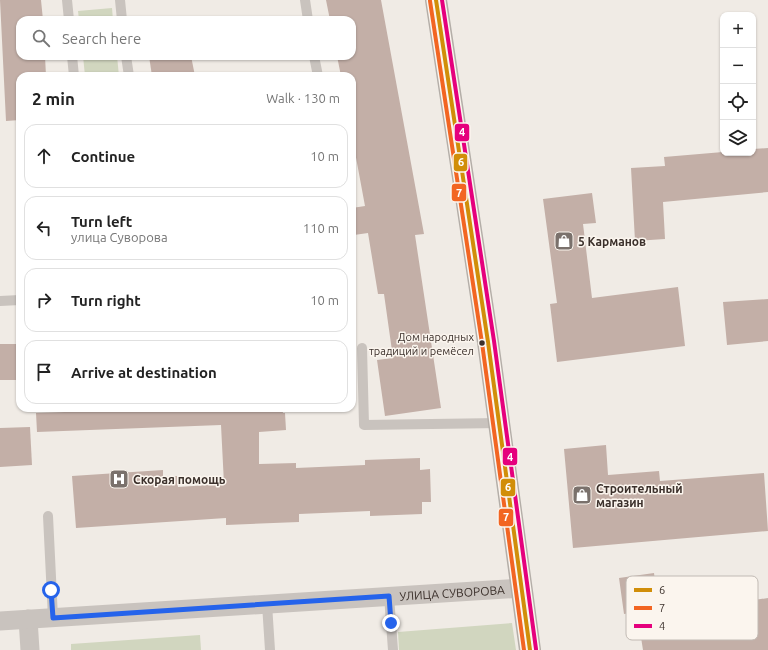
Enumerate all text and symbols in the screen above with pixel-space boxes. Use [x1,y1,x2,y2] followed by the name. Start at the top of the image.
[720,12,756,156] map controls
[720,12,756,48] button: +
[16,16,356,60] search box
[30,27,52,49] icon: search
[62,30,141,47] text: Search here
[720,48,756,84] button: −
[720,84,756,120] button: locate
[32,89,75,108] text: 2 min
[266,91,340,105] text: Walk · 130 m
[720,120,756,156] button: layers
[454,123,470,142] line badge: 4
[459,126,465,138] text: 4
[33,145,55,167] icon: ahead
[71,148,135,165] text: Continue
[310,149,339,163] text: 10 m
[453,153,468,172] line badge: 6
[458,156,464,168] text: 6
[451,183,467,202] line badge: 7
[456,187,462,199] text: 7
[71,213,132,230] text: Turn left
[33,217,55,239] icon: left
[303,221,339,235] text: 110 m
[71,230,168,244] text: улица Суворова
[553,230,575,252] shop icon: 5 Карманов
[578,235,646,248] place label: 5 Карманов
[33,289,55,311] icon: right
[71,292,141,309] text: Turn right
[310,293,339,307] text: 10 m
[369,331,474,357] place label: Дом народных традиций и ремёсел
[477,338,487,348] marker: Дом народных традиций и ремёсел
[33,361,55,383] icon: arrive
[71,364,217,381] text: Arrive at destination
[502,447,518,466] line badge: 4
[507,451,513,463] text: 4
[108,468,130,490] hospital icon: Скорая помощь
[133,473,226,486] place label: Скорая помощь
[500,478,516,497] line badge: 6
[505,481,511,493] text: 6
[596,482,683,509] place label: Строительный магазин
[571,484,593,506] shop icon: Строительный магазин
[498,508,514,527] line badge: 7
[503,511,509,523] text: 7
[626,576,758,640] legend
[42,581,60,599] route start
[399,583,505,602] street label: УЛИЦА СУВОРОВА
[659,584,665,596] text: 6
[659,602,665,614] text: 7
[382,614,400,632] route end
[659,620,665,632] text: 4

